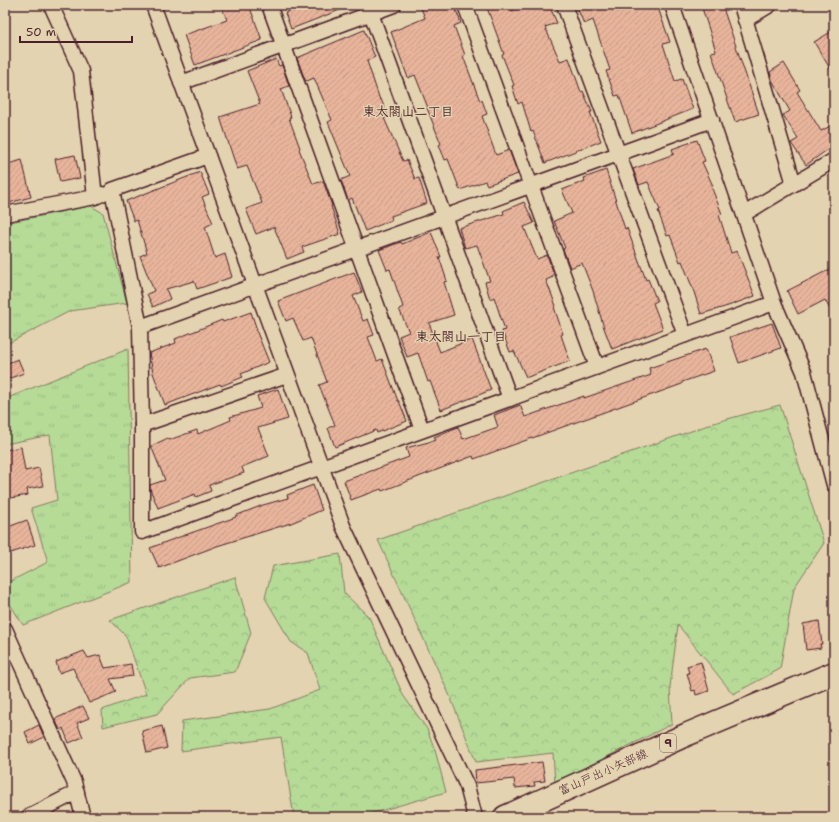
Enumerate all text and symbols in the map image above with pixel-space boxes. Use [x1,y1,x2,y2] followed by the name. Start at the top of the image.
[20,18,132,44] scale bar
[26,24,56,40] text: 50 m
[362,103,454,120] district label: 東太閤山二丁目
[415,328,507,345] district label: 東太閤山一丁目
[660,734,676,752] road number: 9
[556,745,650,799] street label: 富山戸出小矢部線

